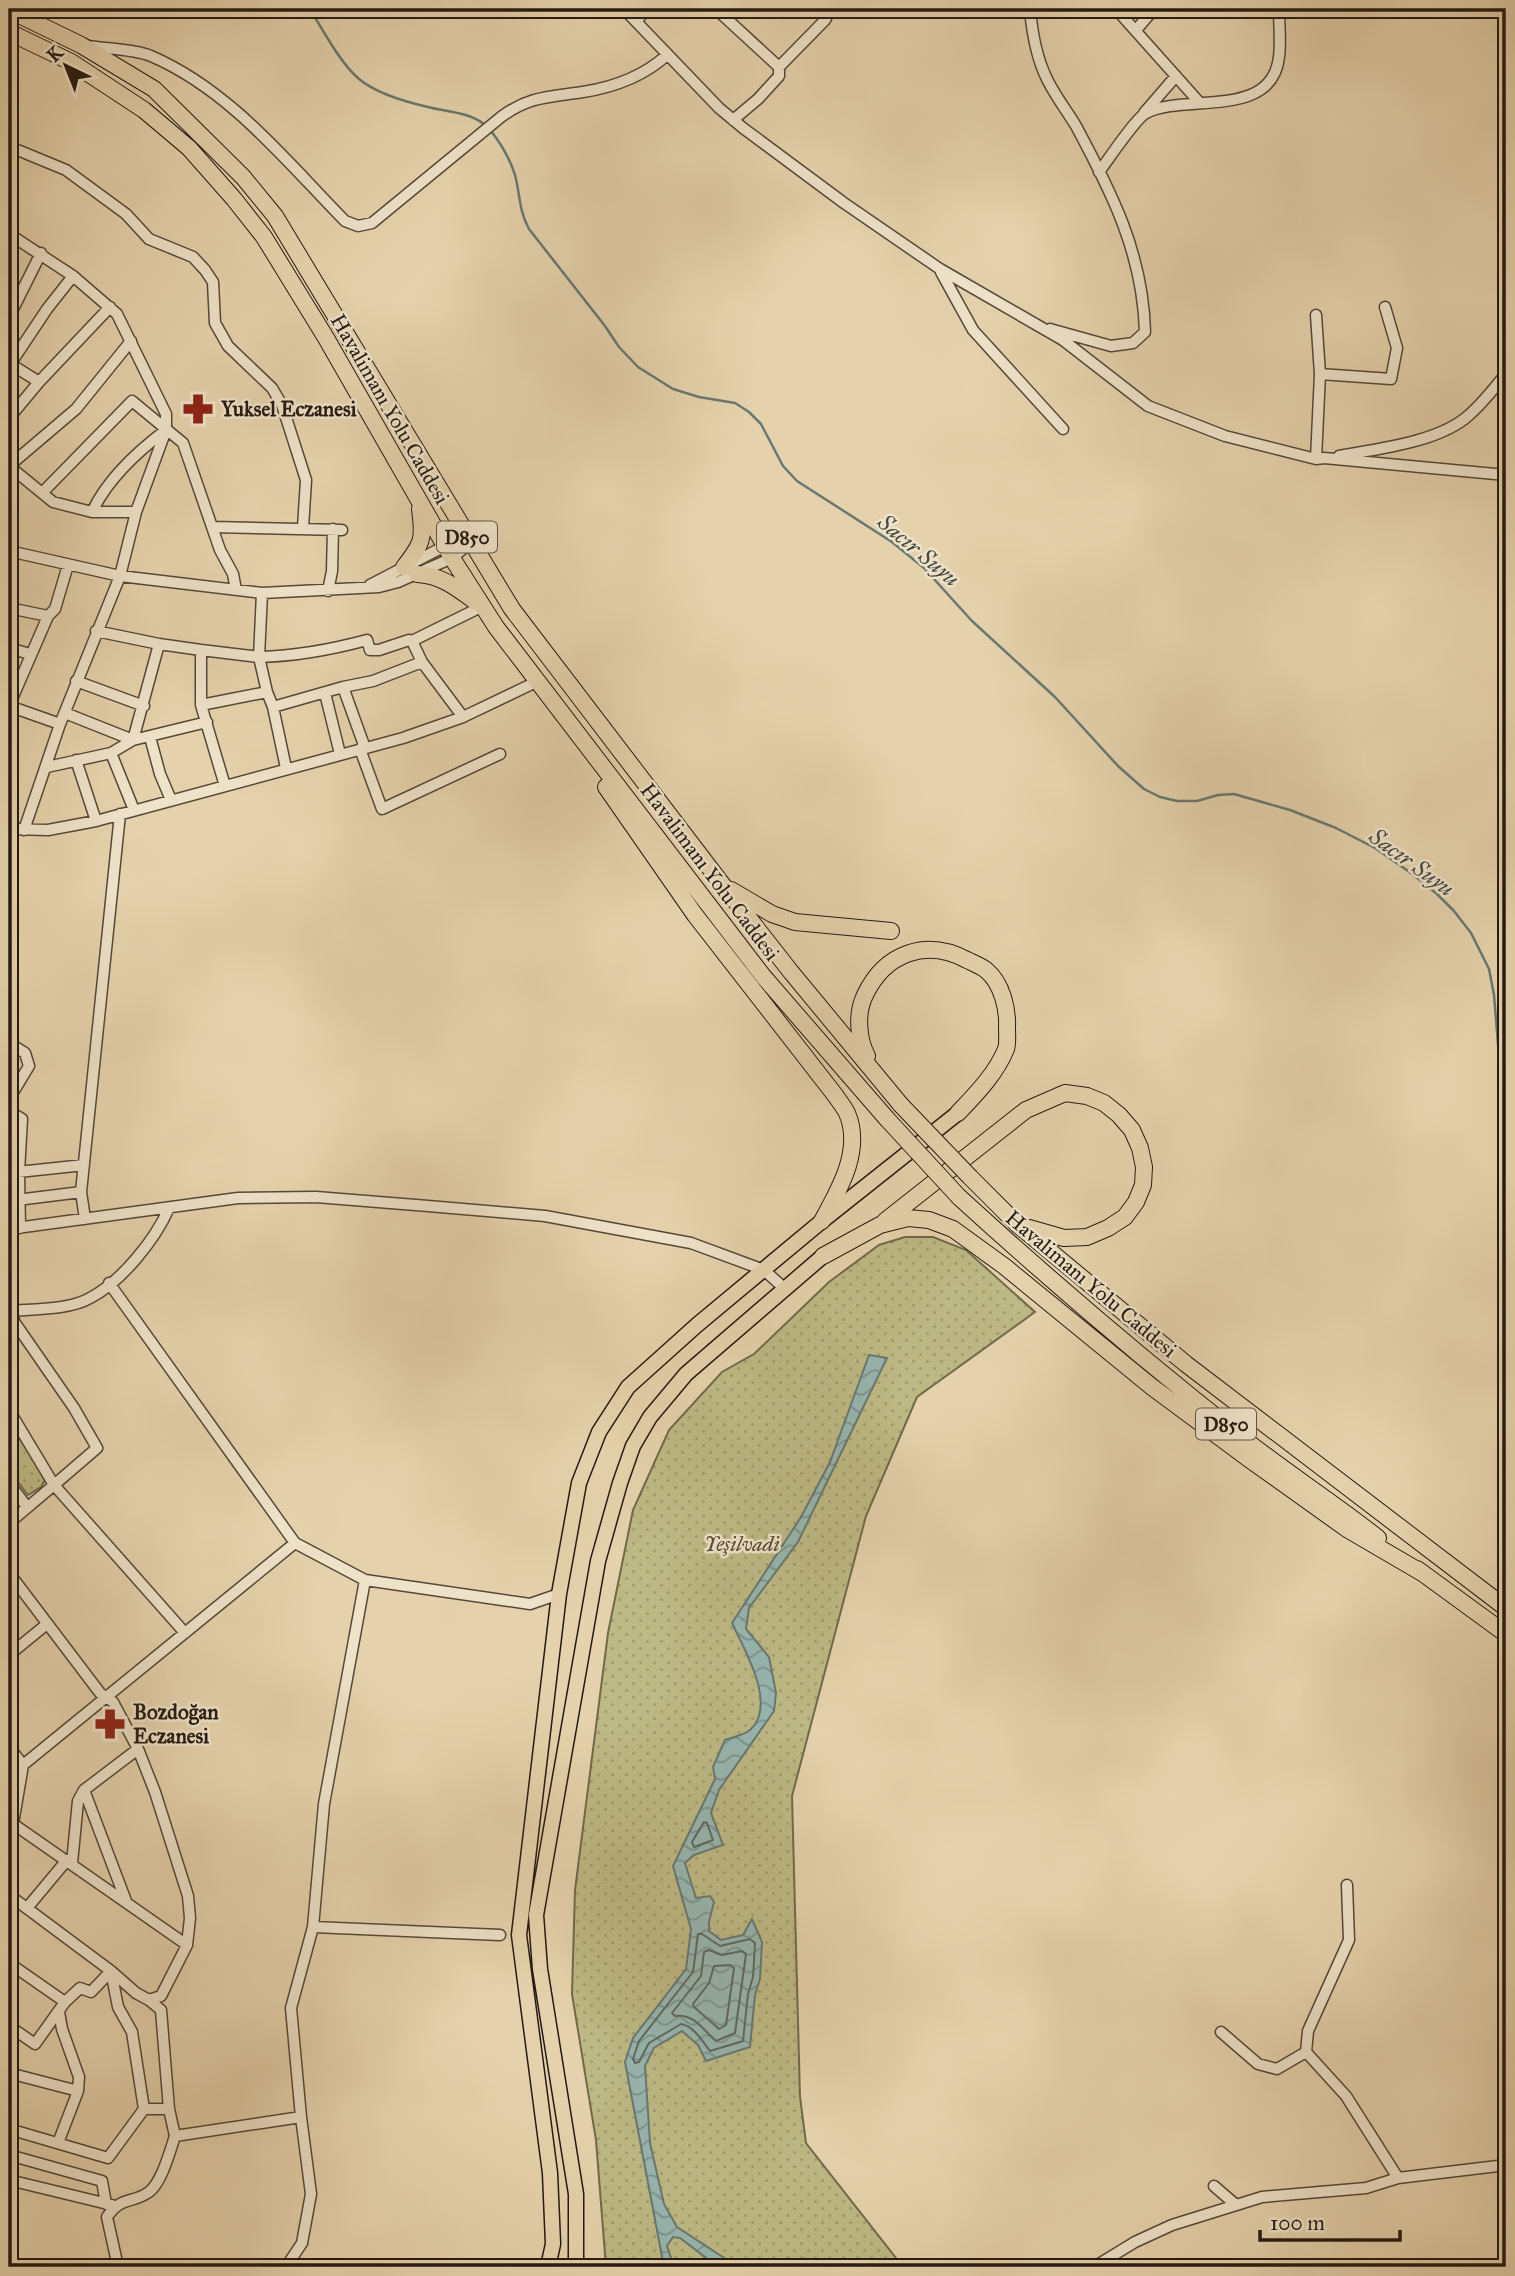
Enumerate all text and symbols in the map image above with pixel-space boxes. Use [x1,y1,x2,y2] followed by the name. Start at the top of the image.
[32,32,102,102] north arrow
[42,40,69,67] text: K
[325,309,455,509] street label: Havalimanı Yolu Caddesi
[181,392,215,426] pharmacy icon: Yuksel Eczanesi
[220,396,357,422] place label: Yuksel Eczanesi
[872,507,966,592] water label: Sacır Suyu
[437,522,497,552] road number: D850
[635,778,785,966] street label: Havalimanı Yolu Caddesi
[1363,821,1460,902] water label: Sacır Suyu
[1000,1205,1182,1363] street label: Havalimanı Yolu Caddesi
[1196,1408,1256,1440] road number: D850
[704,1531,780,1557] park label: Yeşilvadi
[133,1699,219,1749] place label: Bozdoğan Eczanesi
[93,1707,127,1741] pharmacy icon: Bozdoğan Eczanesi
[1260,2199,1400,2243] scale bar
[1270,2210,1325,2236] text: 100 m

